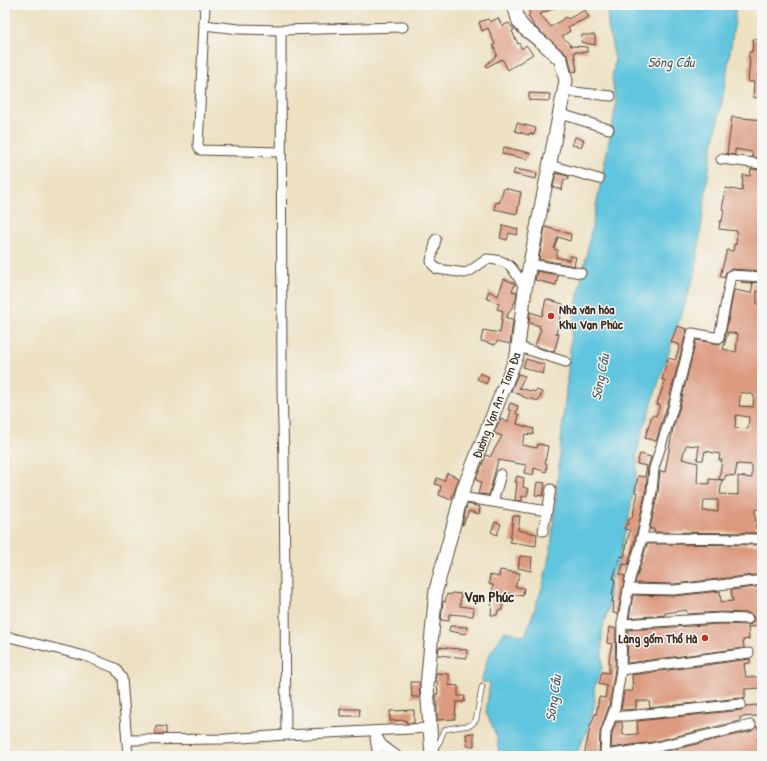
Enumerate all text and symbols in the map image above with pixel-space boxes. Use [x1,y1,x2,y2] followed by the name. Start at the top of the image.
[648,52,696,72] water label: Sông Cầu
[559,300,624,333] place label: Nhà văn hóa Khu Vạn Phúc
[546,311,556,321] marker: Nhà văn hóa Khu Vạn Phúc
[467,349,525,461] street label: Đường Vạn An - Tam Đa
[586,351,615,402] water label: Sông Cầu
[464,586,515,607] district label: Vạn Phúc
[619,629,698,648] place label: Làng gốm Thổ Hà
[700,633,710,643] marker: Làng gốm Thổ Hà
[540,672,566,722] water label: Sông Cầu

